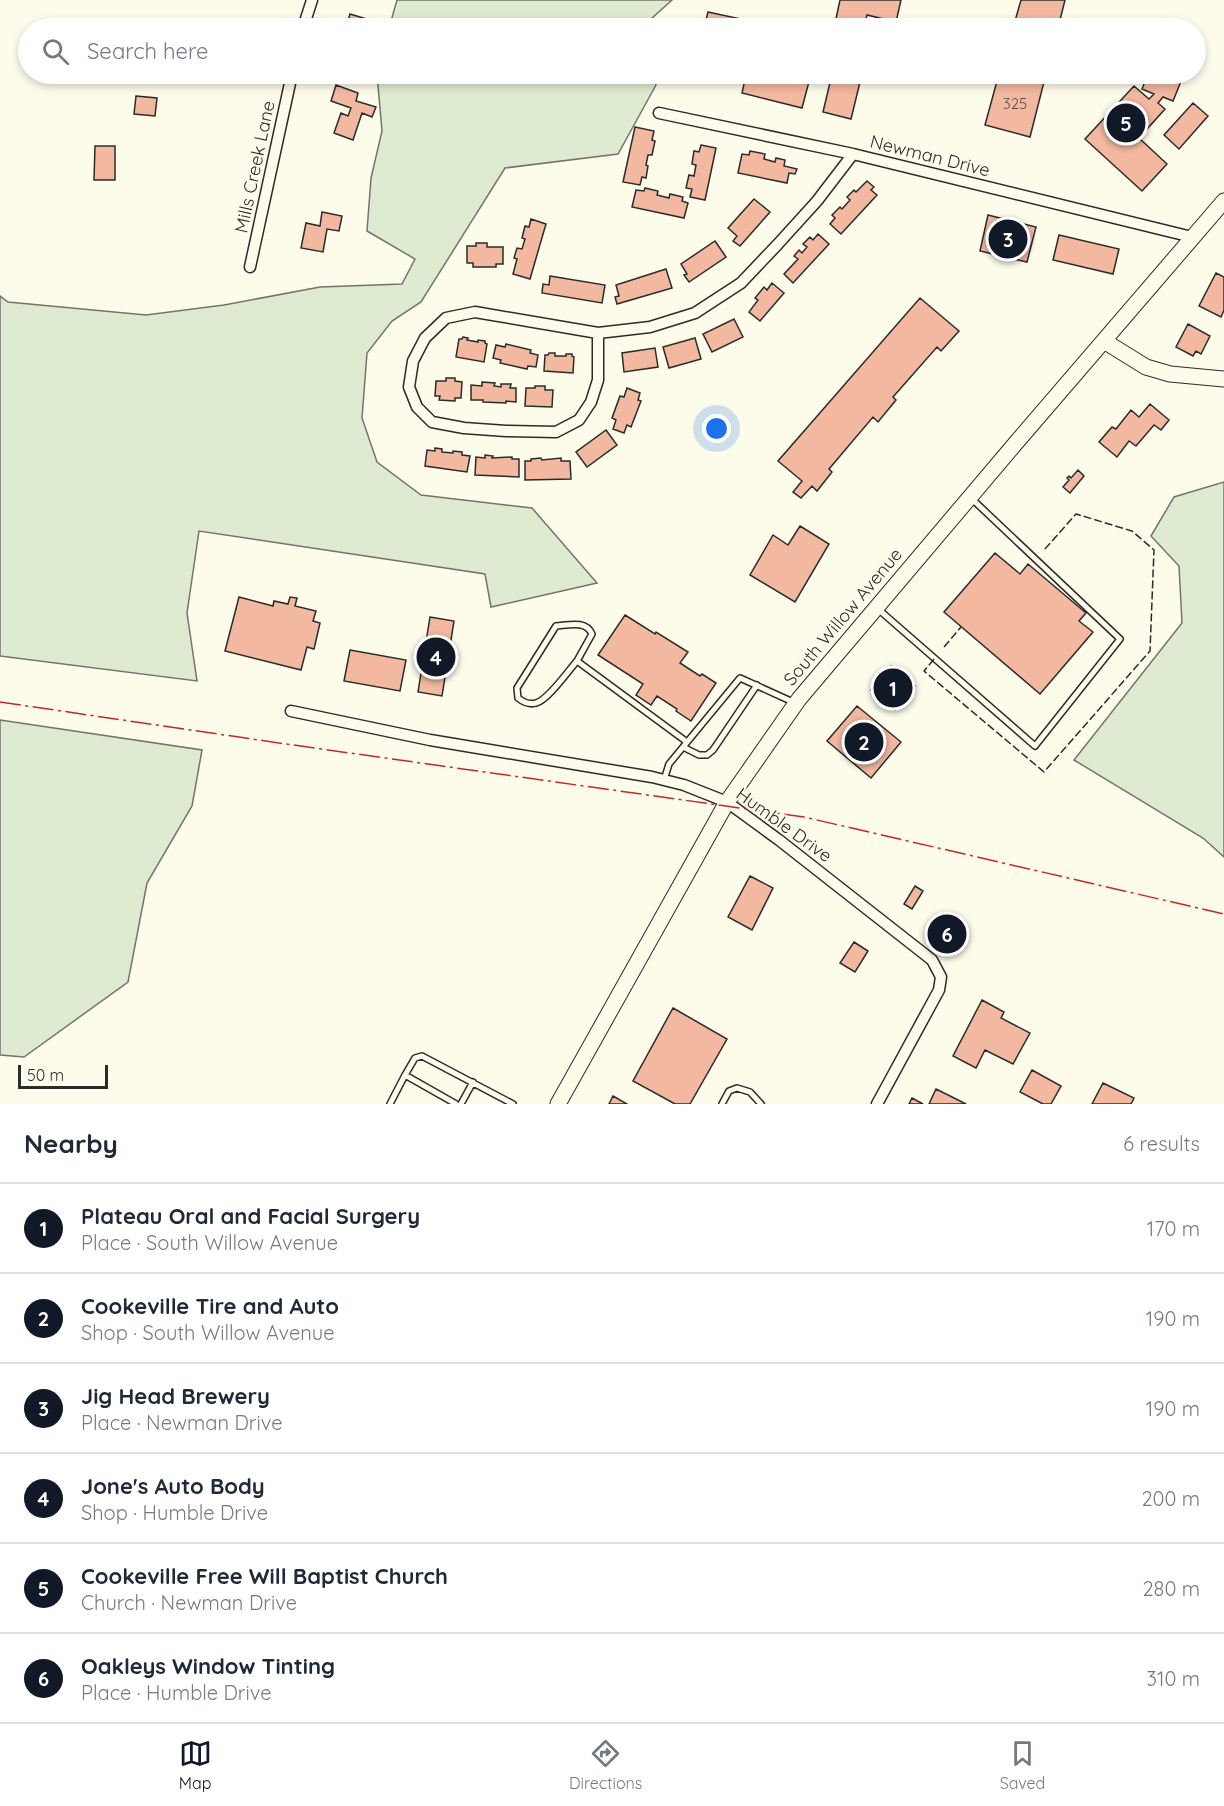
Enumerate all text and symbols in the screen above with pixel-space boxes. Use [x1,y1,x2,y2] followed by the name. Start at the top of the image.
[18,18,1206,84] search box
[39,35,72,68] icon: search
[87,37,208,65] text: Search here
[1003,94,1027,113] house number: 325
[229,99,280,235] street label: Mills Creek Lane
[1106,100,1146,146] pin: 5
[868,130,992,182] street label: Newman Drive
[988,216,1028,262] pin: 3
[702,414,731,443] your location
[778,543,907,690] street label: South Willow Avenue
[416,634,456,680] pin: 4
[874,666,912,710] pin: 1
[844,720,884,764] pin: 2
[732,782,837,867] street label: Humble Drive
[928,912,966,956] pin: 6
[18,1062,108,1090] scale bar
[27,1065,64,1085] text: 50 m
[24,1127,118,1160] text: Nearby
[1123,1131,1200,1156] text: 6 results
[81,1202,420,1230] text: Plateau Oral and Facial Surgery
[40,1216,47,1241] text: 1
[1147,1216,1200,1241] text: 170 m
[81,1230,338,1255] text: Place · South Willow Avenue
[81,1292,339,1320] text: Cookeville Tire and Auto
[38,1306,49,1331] text: 2
[1146,1306,1200,1331] text: 190 m
[81,1320,335,1345] text: Shop · South Willow Avenue
[81,1382,270,1410] text: Jig Head Brewery
[38,1396,49,1421] text: 3
[1146,1396,1200,1421] text: 190 m
[81,1410,283,1435] text: Place · Newman Drive
[81,1472,265,1500] text: Jone's Auto Body
[38,1486,49,1511] text: 4
[1141,1486,1200,1511] text: 200 m
[81,1500,268,1525] text: Shop · Humble Drive
[81,1562,448,1590] text: Cookeville Free Will Baptist Church
[38,1576,49,1601] text: 5
[1143,1576,1200,1601] text: 280 m
[81,1590,297,1615] text: Church · Newman Drive
[81,1652,335,1680] text: Oakleys Window Tinting
[38,1666,49,1691] text: 6
[1147,1666,1200,1691] text: 310 m
[81,1680,272,1705] text: Place · Humble Drive
[179,1737,212,1793] tab: Map
[569,1737,642,1793] tab: Directions
[1000,1737,1045,1793] tab: Saved

